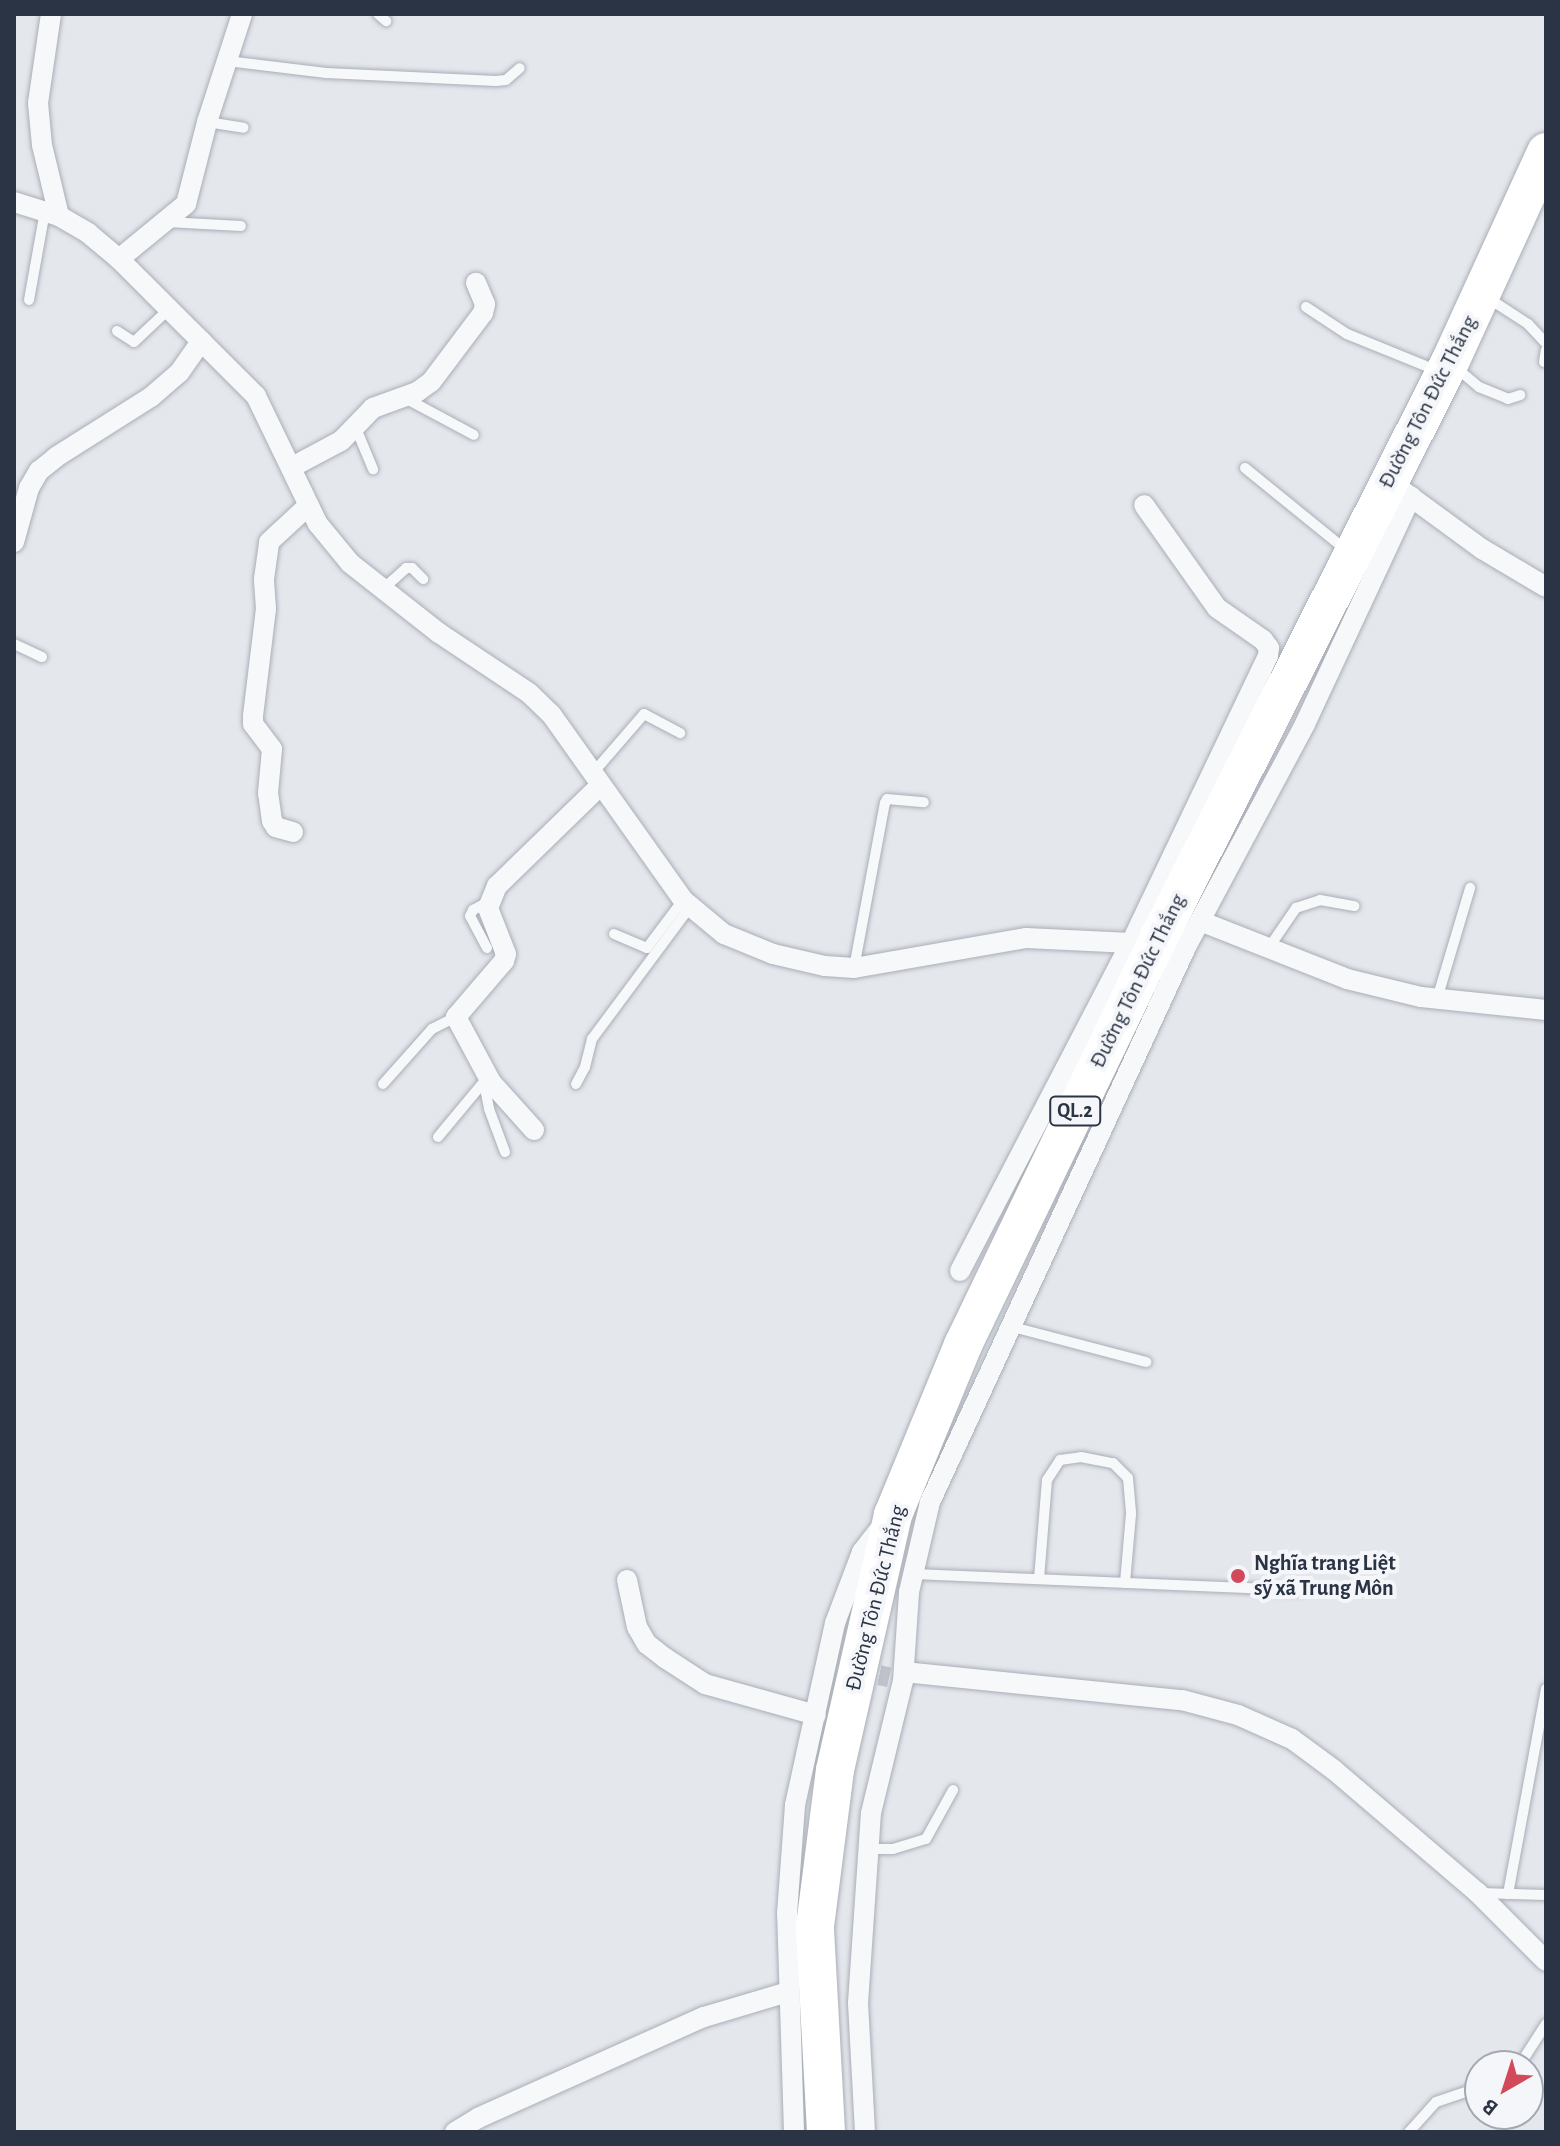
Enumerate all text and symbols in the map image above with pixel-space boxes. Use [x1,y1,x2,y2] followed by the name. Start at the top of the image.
[1373,311,1483,493] street label: Đường Tôn Đức Thắng
[1084,890,1192,1072] street label: Đường Tôn Đức Thắng
[1049,1095,1101,1127] road number: QL.2
[840,1502,912,1694] street label: Đường Tôn Đức Thắng
[1254,1550,1396,1602] place label: Nghĩa trang Liệt sỹ xã Trung Môn
[1229,1567,1247,1585] marker: Nghĩa trang Liệt sỹ xã Trung Môn
[1464,2050,1544,2130] north arrow
[1478,2095,1502,2120] text: B

